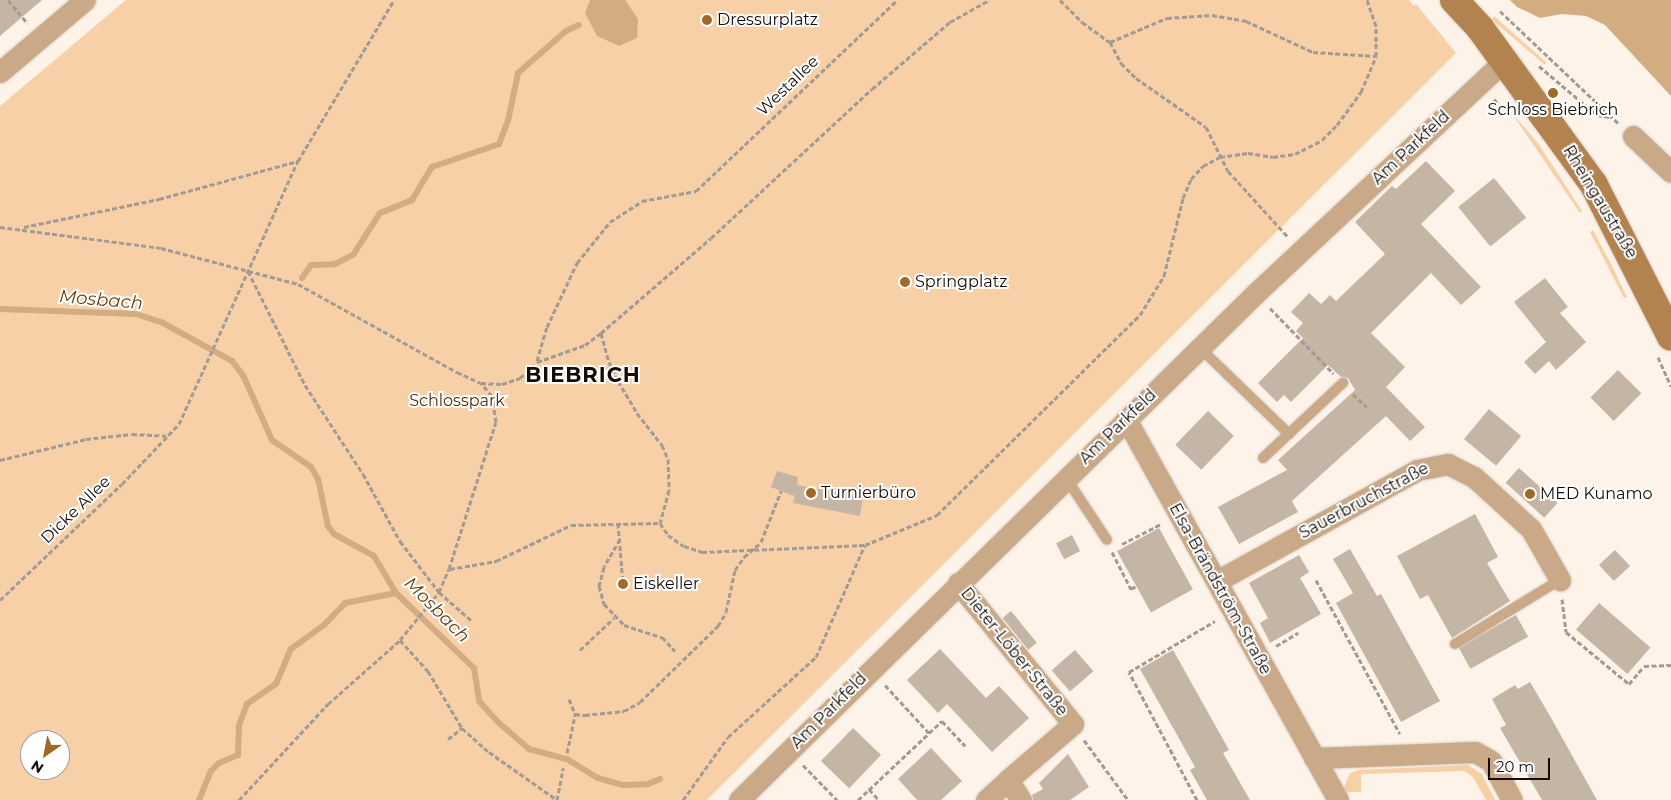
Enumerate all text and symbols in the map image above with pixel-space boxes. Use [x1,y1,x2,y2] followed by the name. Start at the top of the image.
[717,10,818,30] place label: Dressurplatz
[701,14,713,26] marker: Dressurplatz
[753,52,823,120] street label: Westallee
[1547,87,1559,99] marker: Schloss Biebrich
[1488,100,1618,120] place label: Schloss Biebrich
[1368,107,1454,189] street label: Am Parkfeld
[1559,142,1641,262] street label: Rheingaustraße
[915,272,1007,292] place label: Springplatz
[899,276,911,288] marker: Springplatz
[58,286,144,314] water label: Mosbach
[524,362,642,388] district label: BIEBRICH
[1076,386,1160,468] street label: Am Parkfeld
[409,391,505,411] park label: Schlosspark
[1296,459,1432,543] street label: Sauerbruchstraße
[37,472,115,548] street label: Dicke Allee
[821,483,916,503] place label: Turnierbüro
[1540,484,1652,504] place label: MED Kunamo
[805,487,817,499] marker: Turnierbüro
[1524,488,1536,500] marker: MED Kunamo
[1165,500,1275,678] street label: Elsa-Brändström-Straße
[400,573,474,647] water label: Mosbach
[633,574,699,594] place label: Eiskeller
[617,578,629,590] marker: Eiskeller
[956,584,1072,720] street label: Dieter-Löber-Straße
[787,669,871,753] street label: Am Parkfeld
[20,730,70,780] north arrow
[1491,748,1554,780] scale bar
[28,756,47,777] text: N
[1496,757,1534,776] text: 20 m

